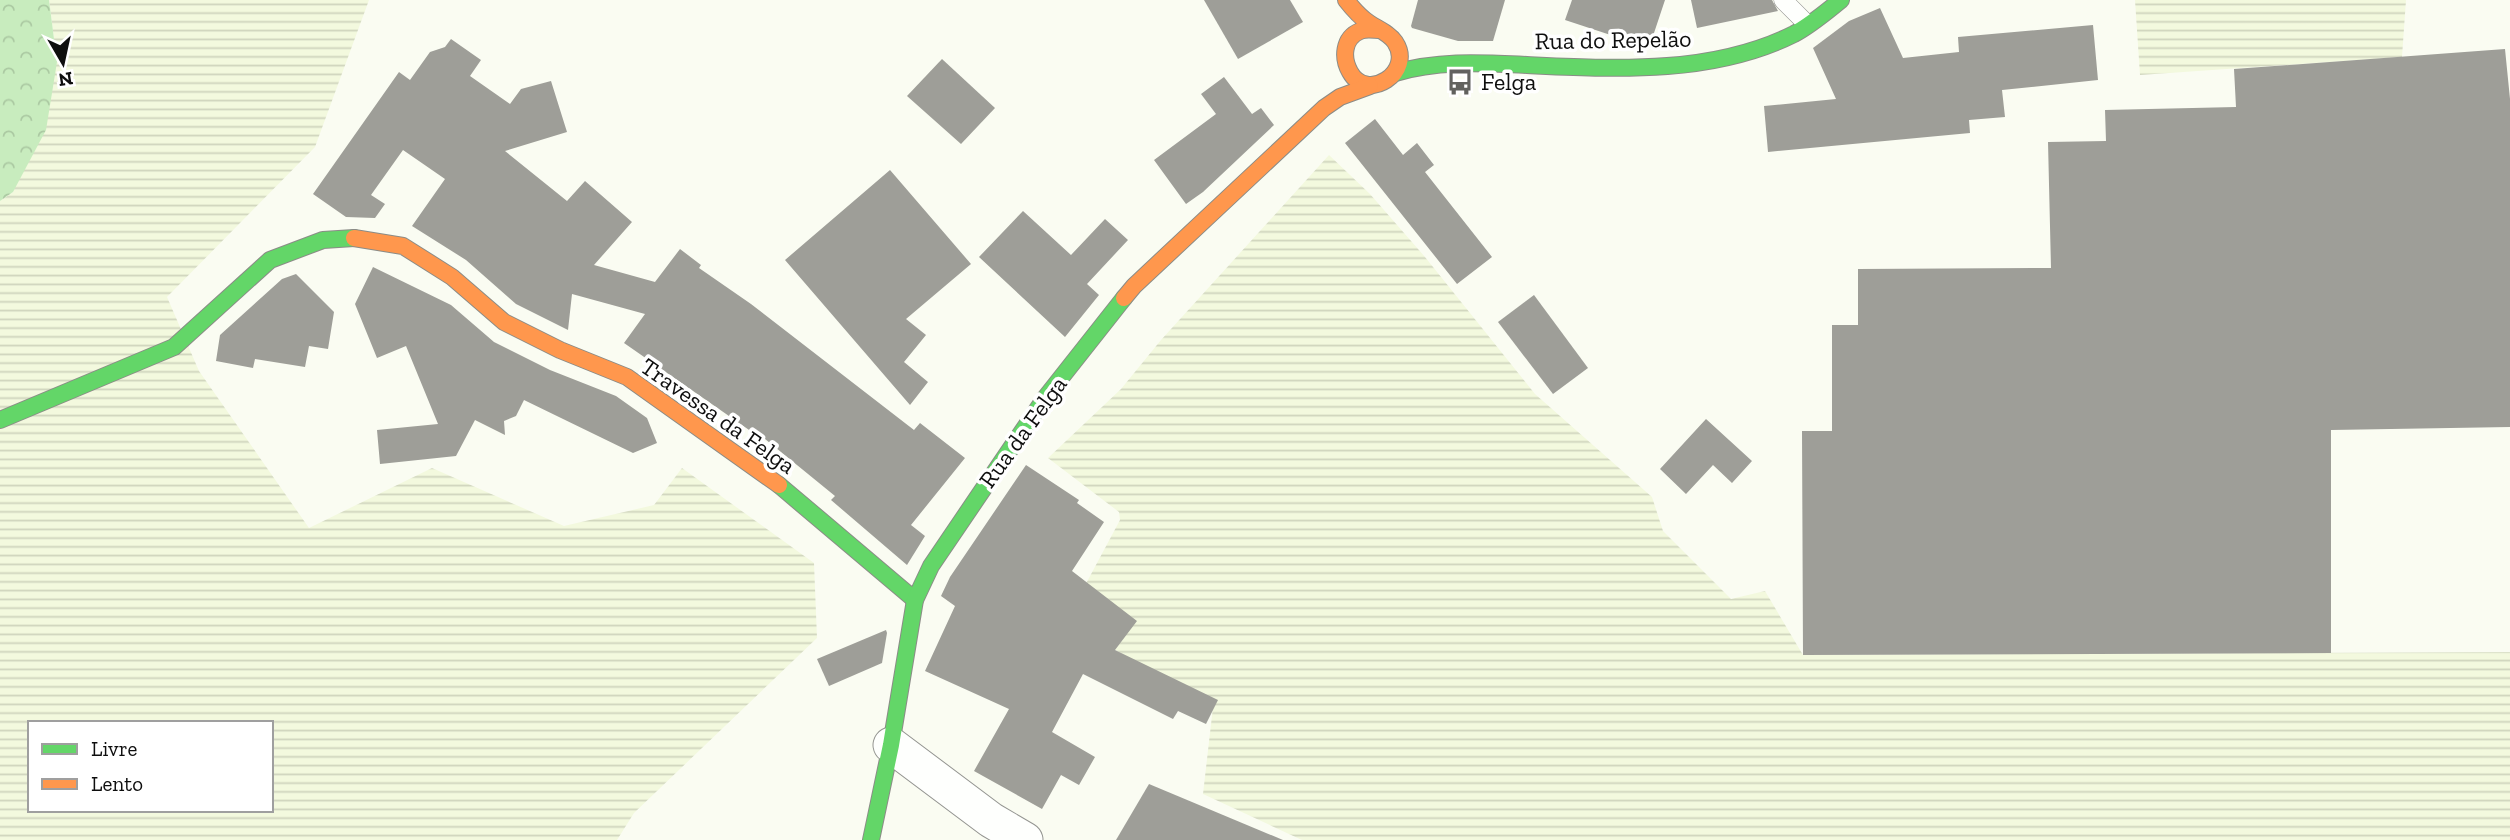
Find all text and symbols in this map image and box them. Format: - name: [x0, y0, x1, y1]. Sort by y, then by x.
- street label: Rua do Repelão: [1534, 24, 1692, 55]
- north arrow: [28, 28, 98, 98]
- text: N: [57, 67, 75, 92]
- bus stop icon: Felga: [1445, 67, 1475, 97]
- place label: Felga: [1481, 67, 1537, 96]
- street label: Travessa da Felga: [635, 351, 802, 480]
- street label: Rua da Felga: [972, 370, 1073, 493]
- legend: [28, 721, 273, 812]
- text: Livre: [91, 736, 138, 761]
- text: Lento: [91, 771, 143, 796]

